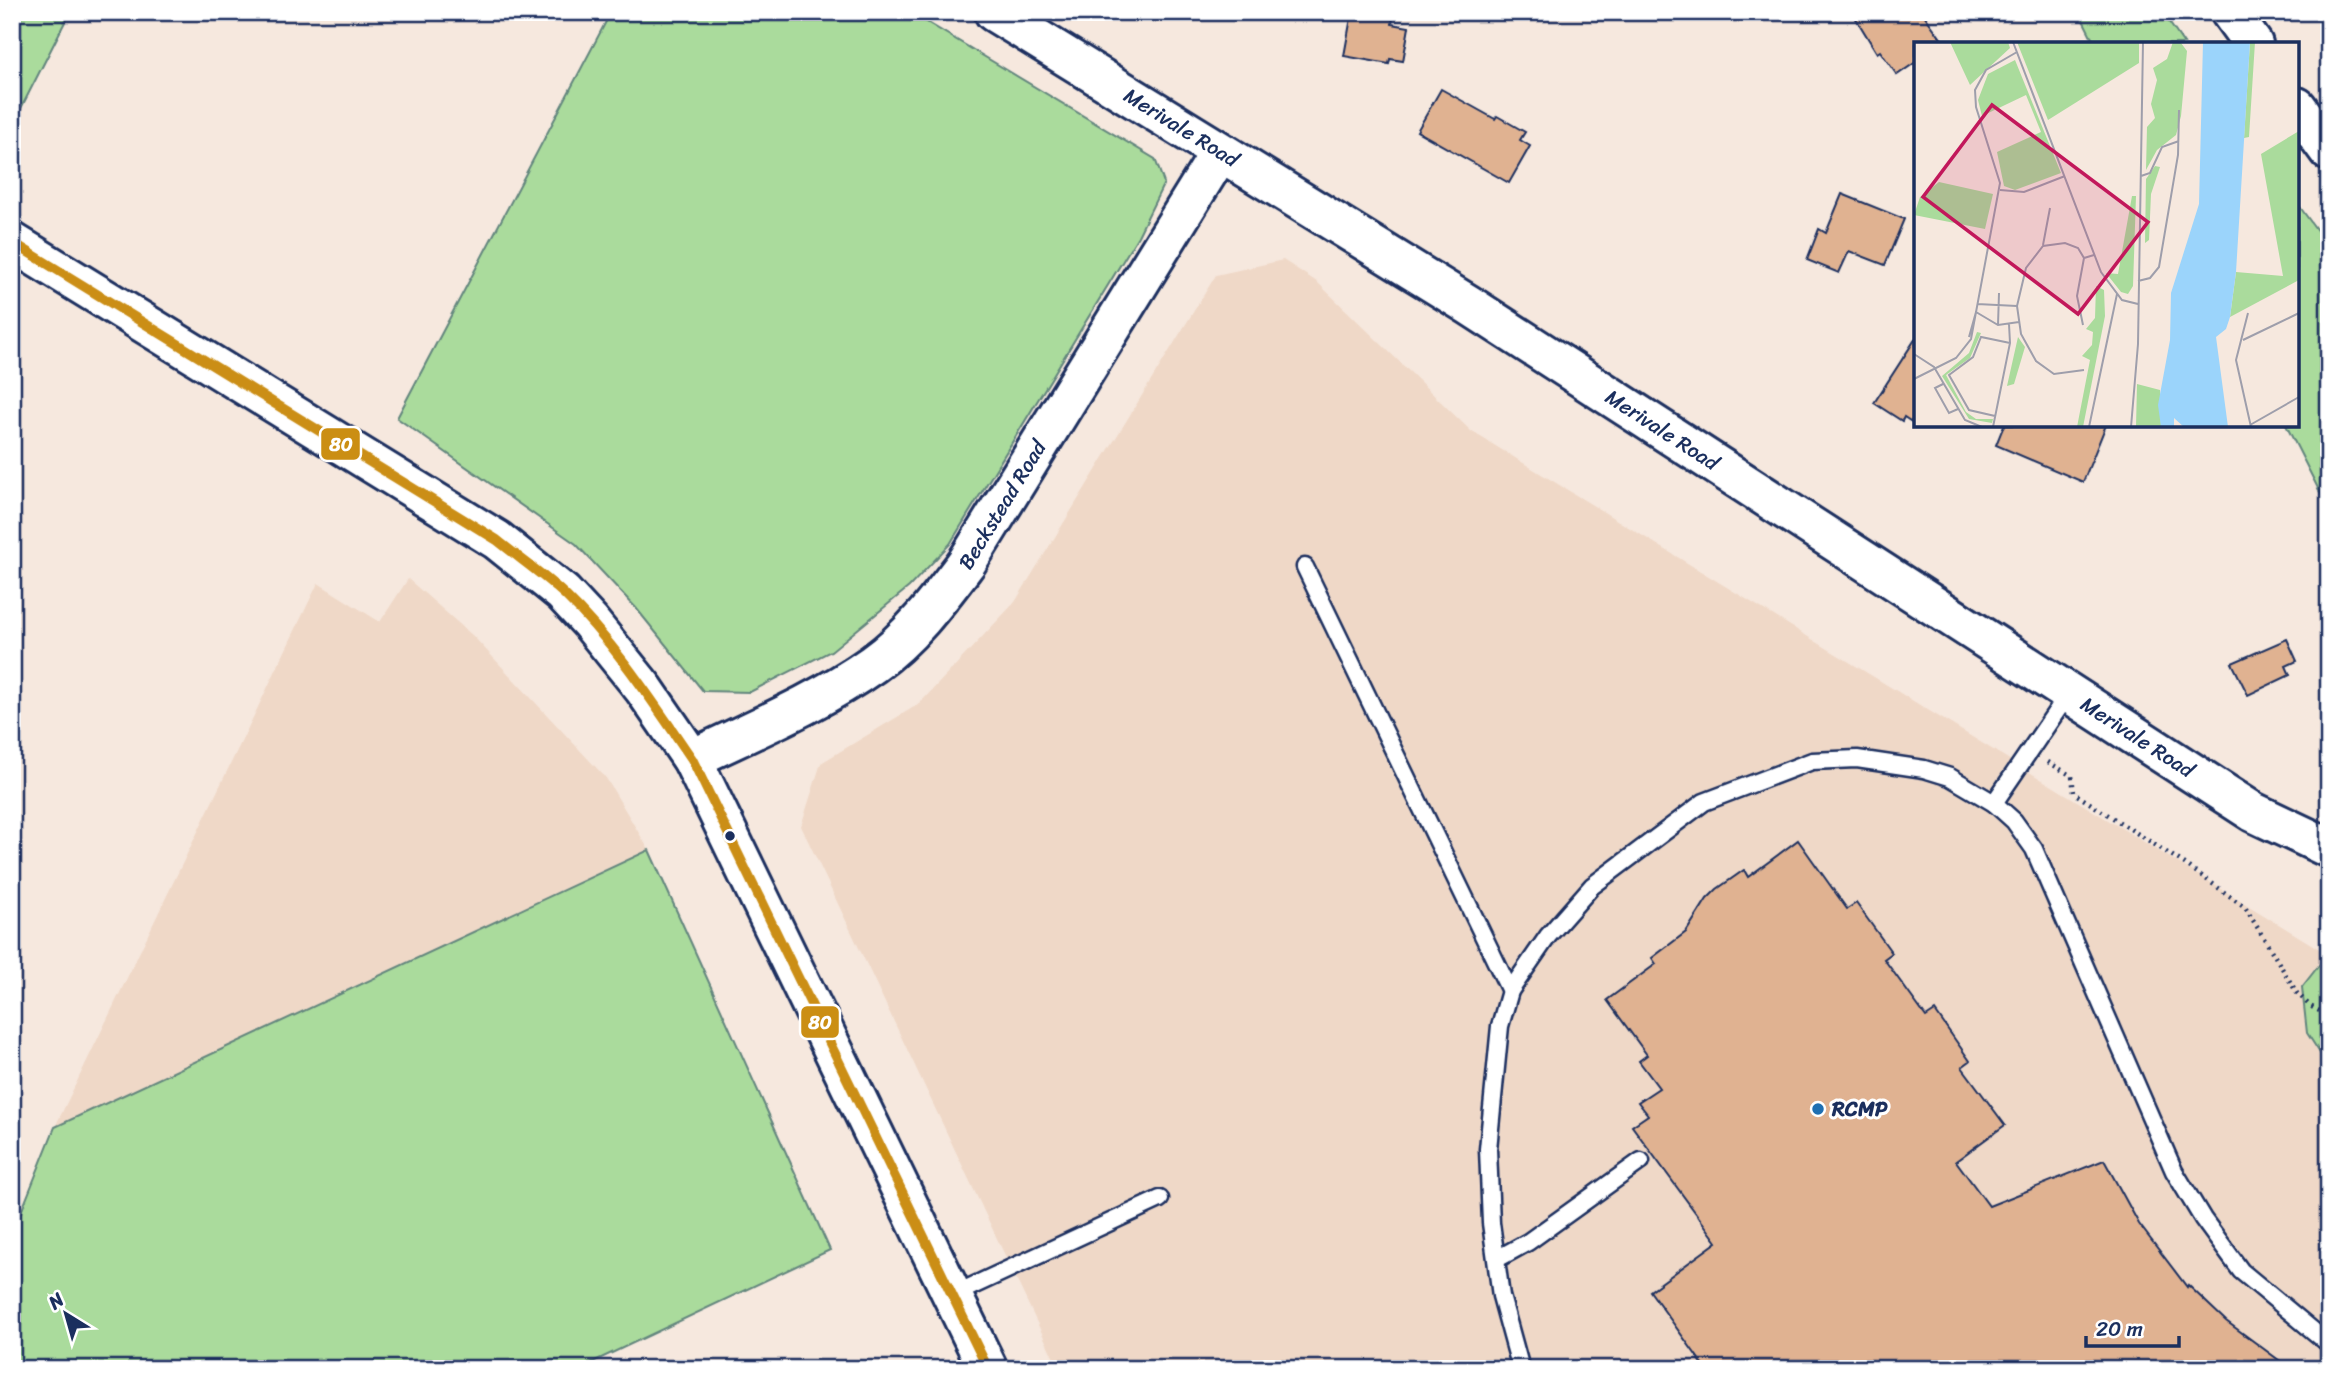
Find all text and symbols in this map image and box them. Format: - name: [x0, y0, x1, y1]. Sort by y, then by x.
- inset map: [1914, 42, 2299, 427]
- street label: Merivale Road: [1116, 77, 1248, 179]
- street label: Merivale Road: [1597, 379, 1729, 482]
- line badge: 80: [320, 427, 361, 461]
- text: 80: [328, 428, 353, 461]
- street label: Beckstead Road: [948, 431, 1058, 577]
- street label: Merivale Road: [2072, 686, 2204, 789]
- unlabelled marker: [723, 829, 737, 843]
- line badge: 80: [800, 1005, 840, 1039]
- text: 80: [807, 1006, 832, 1039]
- place label: RCMP: [1831, 1090, 1888, 1128]
- marker: RCMP: [1810, 1101, 1826, 1117]
- north arrow: [32, 1280, 102, 1350]
- text: N: [40, 1283, 72, 1319]
- scale bar: [2086, 1304, 2178, 1348]
- text: 20 m: [2096, 1310, 2143, 1348]

